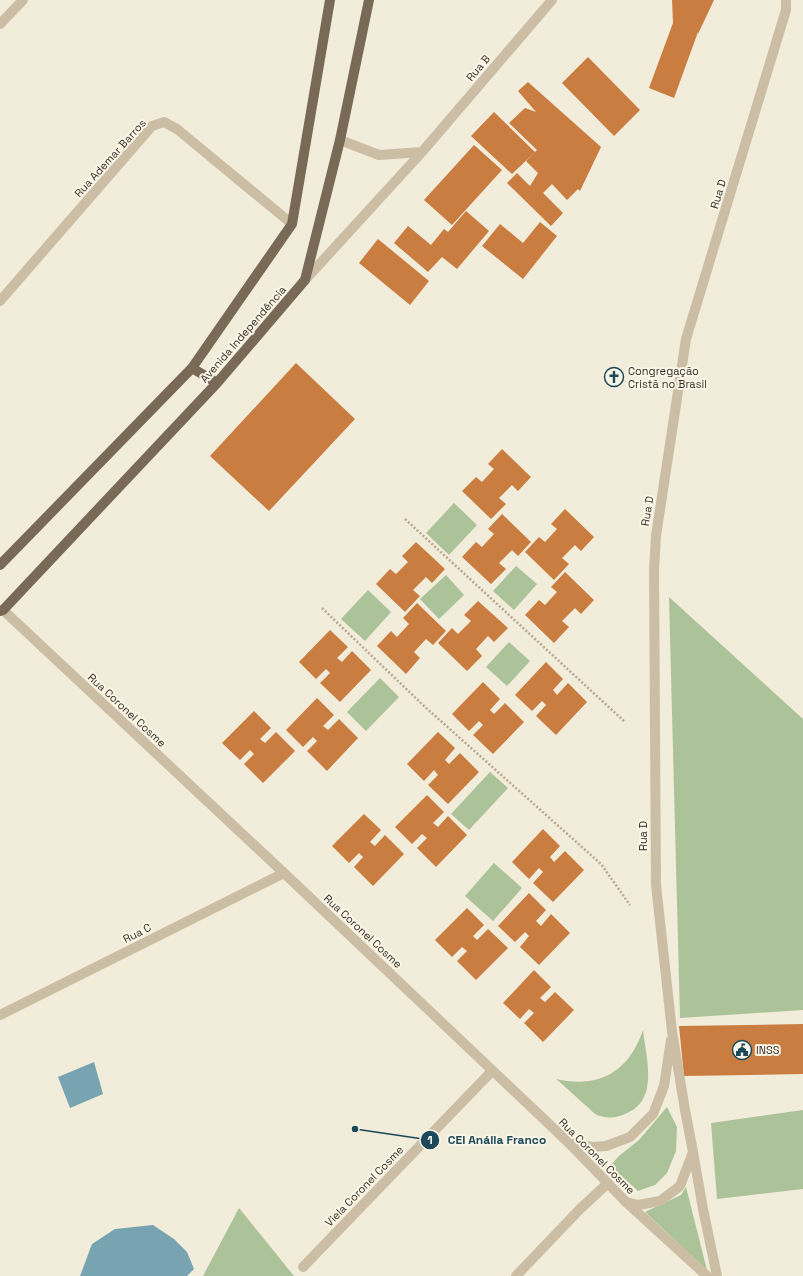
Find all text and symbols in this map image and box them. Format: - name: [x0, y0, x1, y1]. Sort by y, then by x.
- street label: Rua B: [463, 52, 493, 84]
- street label: Rua Ademar Barros: [71, 116, 149, 200]
- street label: Rua D: [707, 178, 729, 210]
- street label: Avenida Independência: [197, 282, 289, 385]
- place label: Congregação Cristã no Brasil: [628, 364, 707, 391]
- church icon: Congregação Cristã no Brasil: [603, 366, 625, 388]
- street label: Rua D: [638, 495, 656, 527]
- street label: Rua Coronel Cosme: [85, 670, 169, 750]
- street label: Rua D: [636, 821, 650, 851]
- street label: Rua Coronel Cosme: [321, 891, 405, 971]
- street label: Rua C: [121, 920, 153, 946]
- public building icon: INSS: [731, 1039, 753, 1061]
- place label: INSS: [756, 1043, 780, 1057]
- street label: Rua Coronel Cosme: [556, 1115, 638, 1197]
- callout: CEI Anália Franco: [420, 1128, 554, 1152]
- text: 1: [427, 1132, 433, 1148]
- text: CEI Anália Franco: [448, 1132, 546, 1148]
- street label: Viela Coronel Cosme: [322, 1143, 406, 1229]

